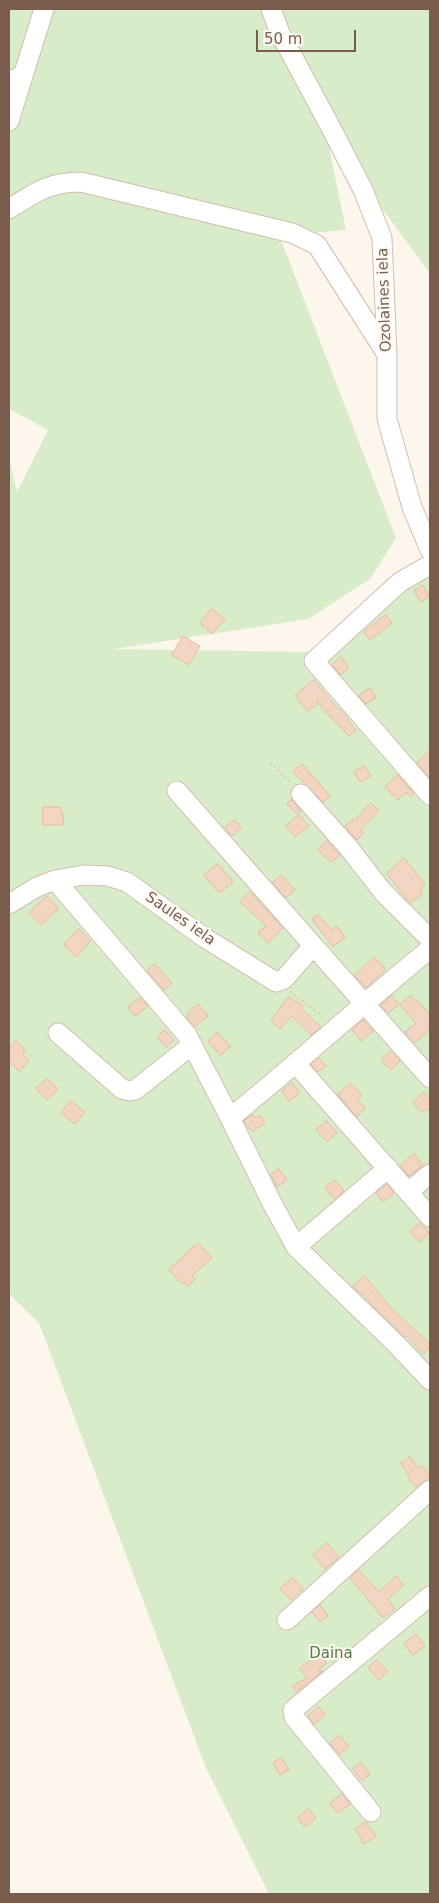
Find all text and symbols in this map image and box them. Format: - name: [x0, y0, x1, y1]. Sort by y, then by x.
- scale bar: [259, 20, 359, 52]
- text: 50 m: [264, 30, 302, 48]
- street label: Ozolaines iela: [374, 247, 396, 353]
- street label: Saules iela: [142, 888, 218, 950]
- park label: Daina: [309, 1645, 353, 1663]

